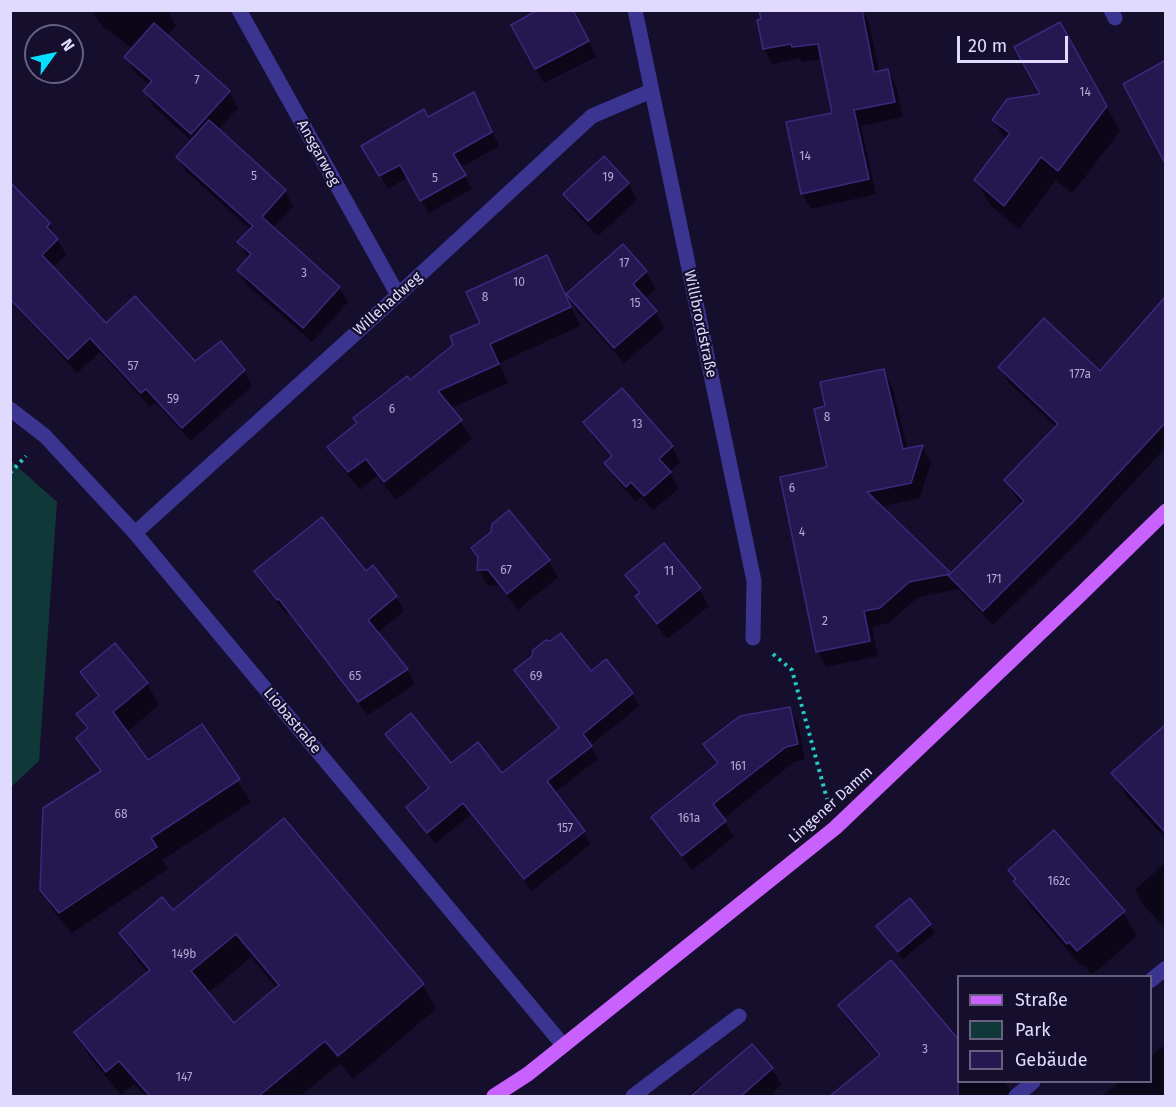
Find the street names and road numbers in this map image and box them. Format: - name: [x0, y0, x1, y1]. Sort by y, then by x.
- street label: Ansgarweg: [293, 117, 343, 189]
- street label: Willehadweg: [350, 268, 426, 340]
- street label: Willibrordstraße: [680, 268, 720, 380]
- street label: Liobastraße: [259, 685, 325, 757]
- street label: Lingener Damm: [785, 763, 877, 847]

